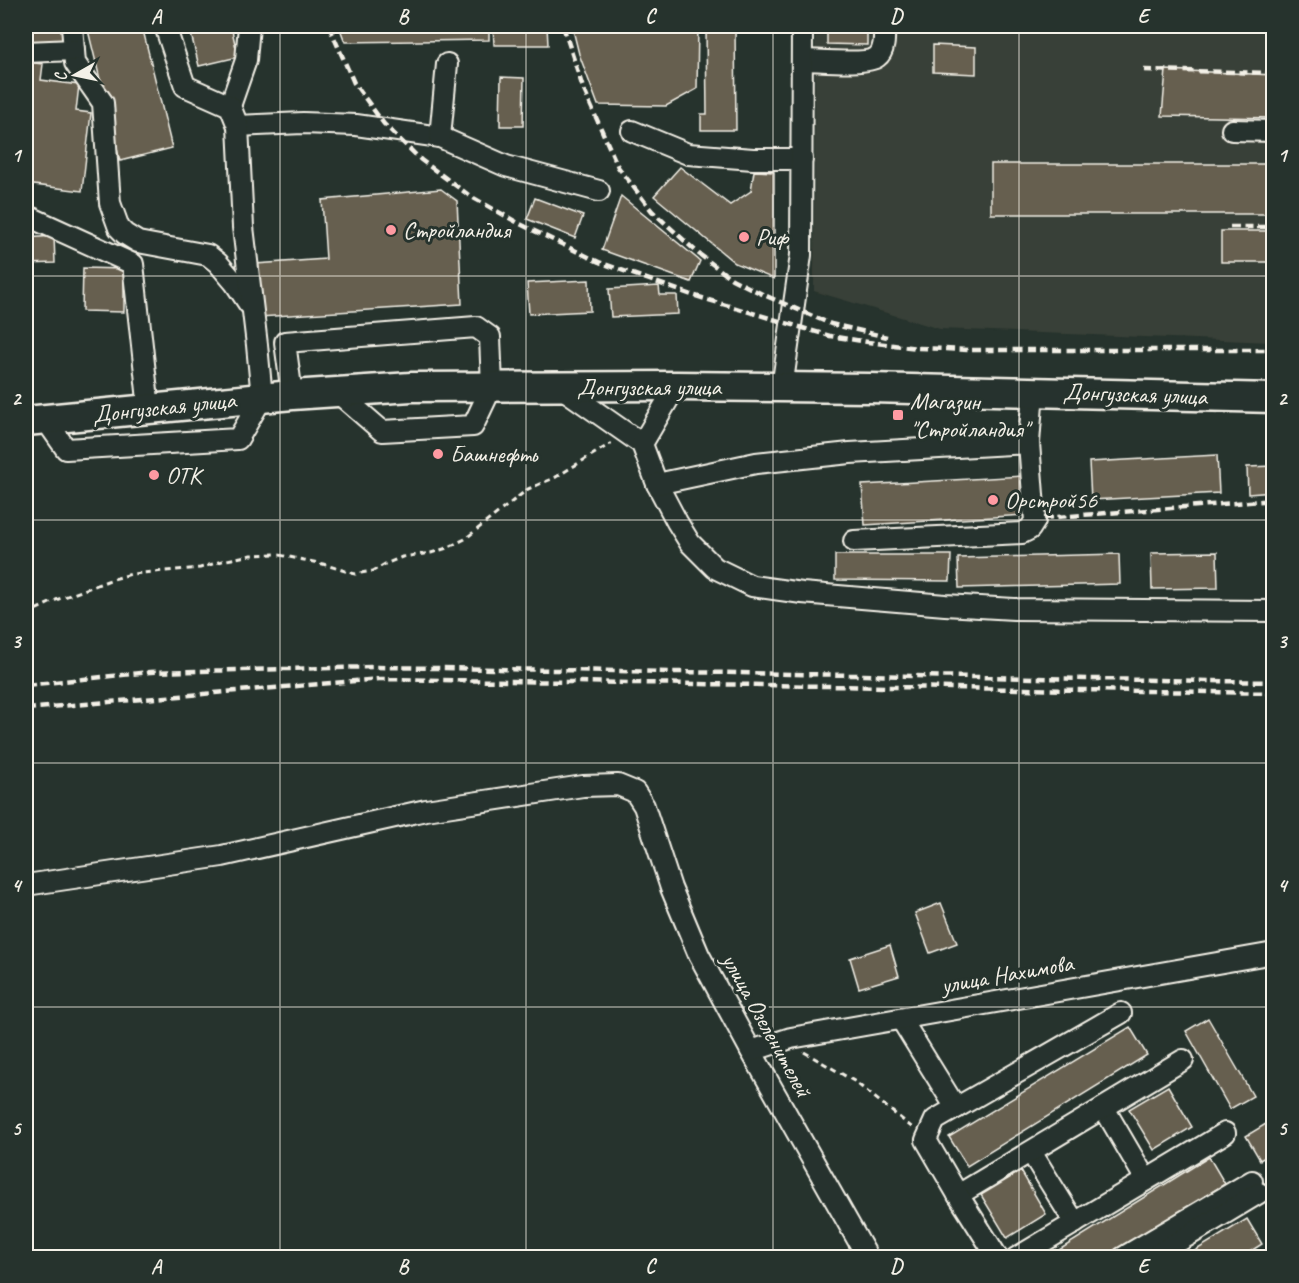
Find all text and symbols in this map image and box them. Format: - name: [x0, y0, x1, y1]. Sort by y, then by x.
- text: A: [151, 4, 163, 29]
- text: B: [398, 4, 410, 29]
- text: C: [645, 4, 657, 29]
- text: D: [890, 4, 904, 29]
- text: E: [1138, 4, 1152, 29]
- north arrow: [45, 45, 105, 105]
- text: С: [50, 70, 72, 83]
- text: 1: [12, 143, 23, 168]
- text: 1: [1278, 143, 1289, 168]
- place label: Стройландия: [403, 215, 512, 245]
- place label: Риф: [756, 222, 790, 252]
- marker: Стройландия: [384, 223, 398, 237]
- marker: Риф: [737, 230, 751, 244]
- street label: Донгузская улица: [577, 372, 722, 402]
- street label: Донгузская улица: [1063, 376, 1209, 412]
- street label: Донгузская улица: [91, 384, 239, 429]
- text: 2: [12, 386, 23, 411]
- place label: Магазин "Стройландия": [910, 386, 1034, 444]
- text: 2: [1278, 386, 1289, 411]
- marker: Магазин "Стройландия": [891, 408, 905, 422]
- place label: Башнефть: [450, 439, 538, 469]
- marker: Башнефть: [431, 447, 445, 461]
- place label: ОТК: [166, 460, 205, 490]
- marker: ОТК: [147, 468, 161, 482]
- place label: Орстрой56: [1005, 485, 1098, 515]
- marker: Орстрой56: [986, 493, 1000, 507]
- text: 3: [12, 629, 23, 654]
- text: 3: [1278, 629, 1289, 654]
- text: 4: [12, 873, 24, 898]
- text: 4: [1278, 873, 1290, 898]
- street label: улица Озеленителей: [714, 946, 820, 1104]
- street label: улица Нахимова: [937, 947, 1077, 1001]
- text: 5: [12, 1116, 23, 1141]
- text: 5: [1278, 1116, 1289, 1141]
- text: A: [151, 1254, 163, 1279]
- text: B: [398, 1254, 410, 1279]
- text: C: [645, 1254, 657, 1279]
- text: D: [890, 1254, 904, 1279]
- text: E: [1138, 1254, 1152, 1279]

